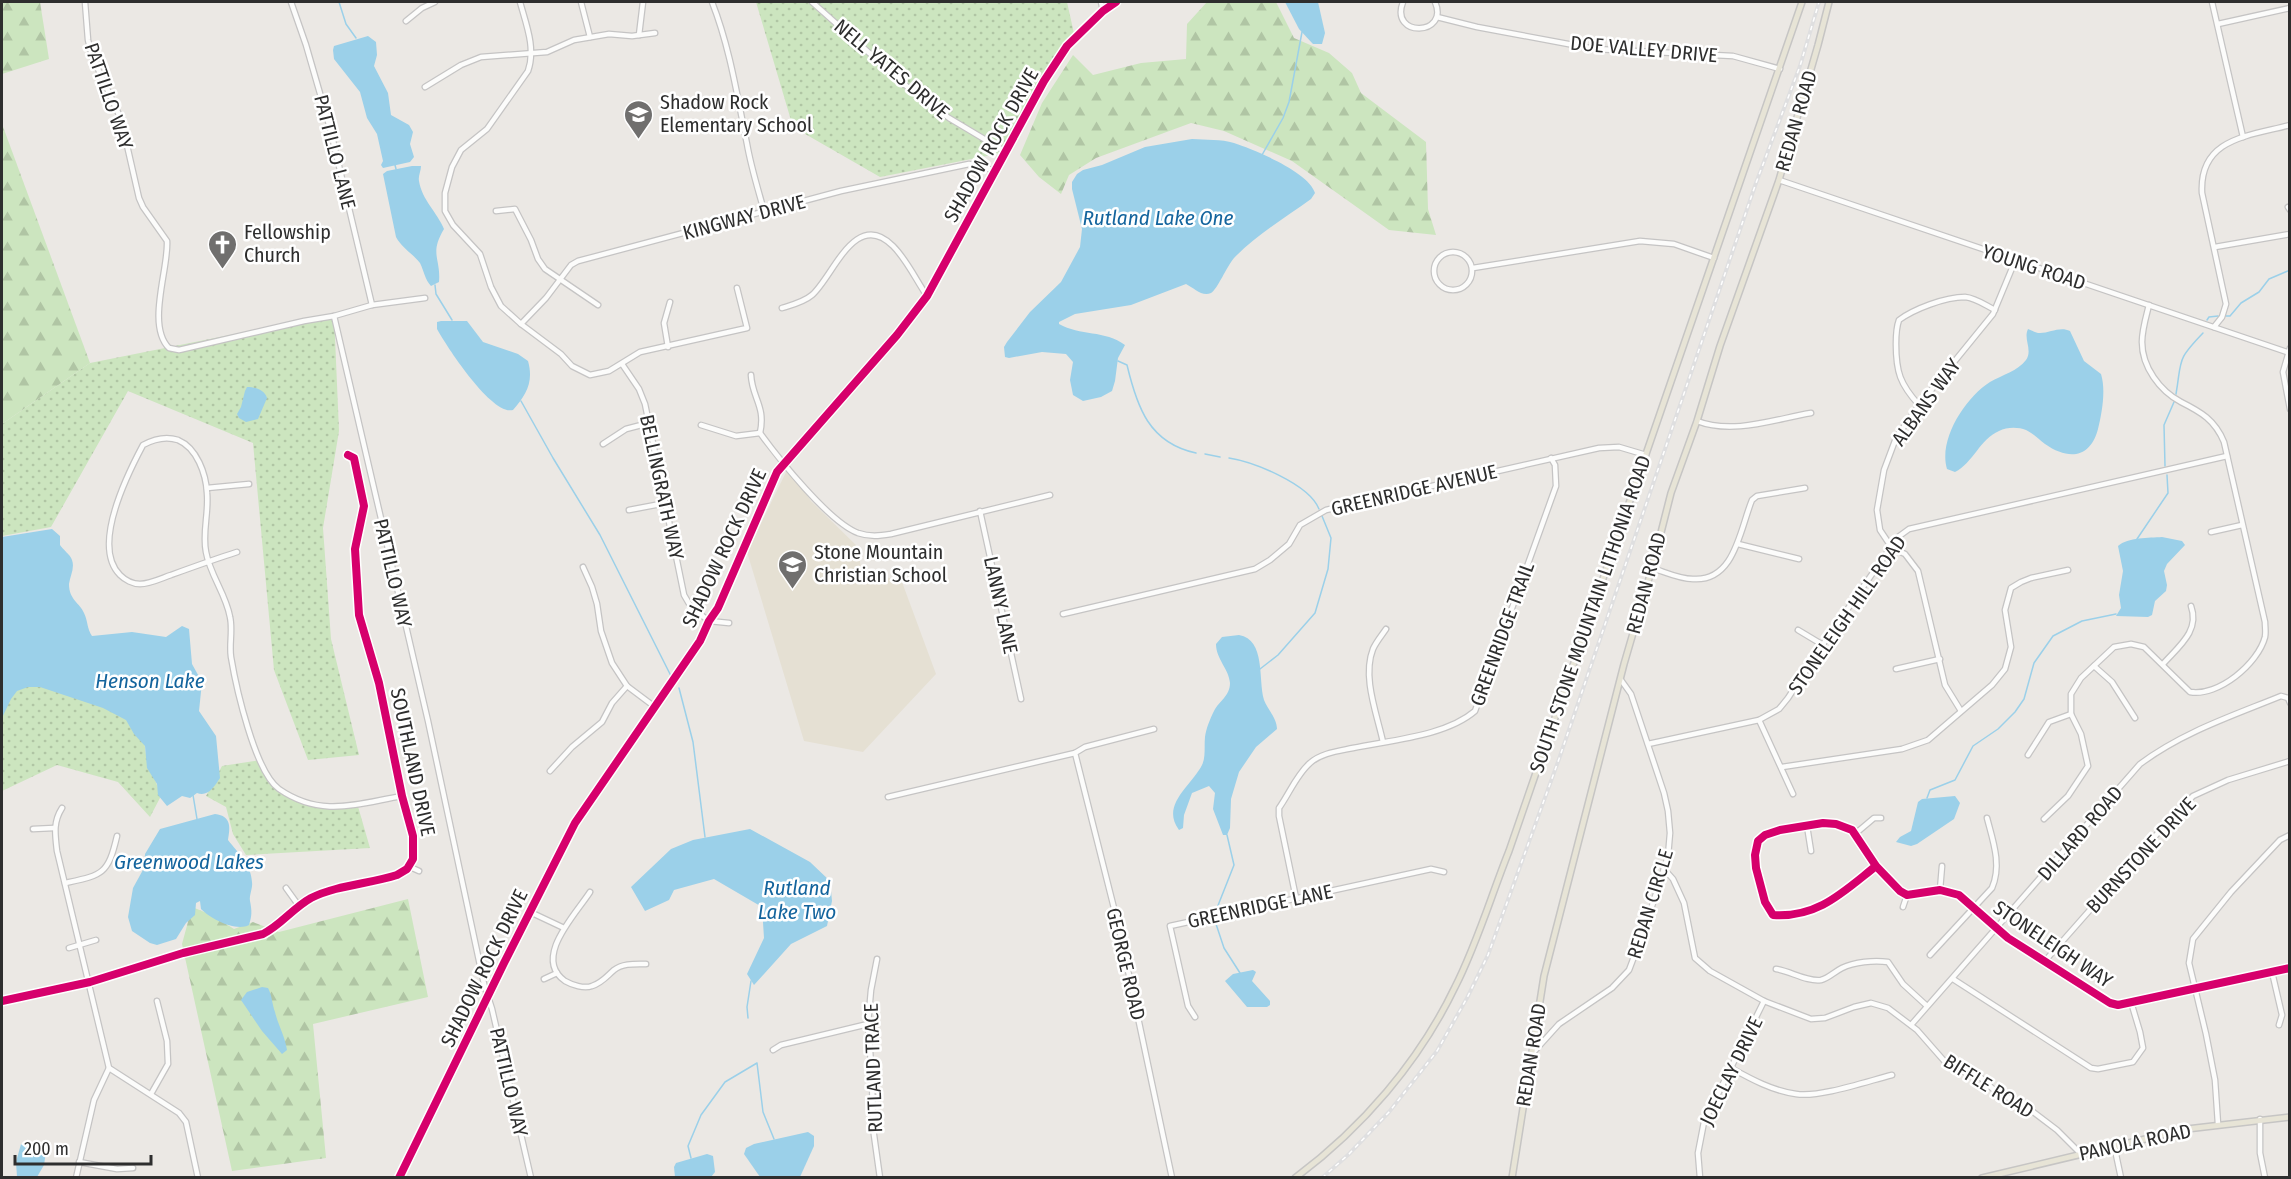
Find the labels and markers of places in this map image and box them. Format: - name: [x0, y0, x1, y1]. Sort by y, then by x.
- place label: Shadow Rock Elementary School: [660, 90, 812, 137]
- school or university icon: Shadow Rock Elementary School: [623, 98, 655, 140]
- place label: Fellowship Church: [244, 220, 331, 267]
- church icon: Fellowship Church: [207, 228, 239, 270]
- place label: Stone Mountain Christian School: [814, 540, 947, 587]
- school or university icon: Stone Mountain Christian School: [777, 548, 809, 590]

